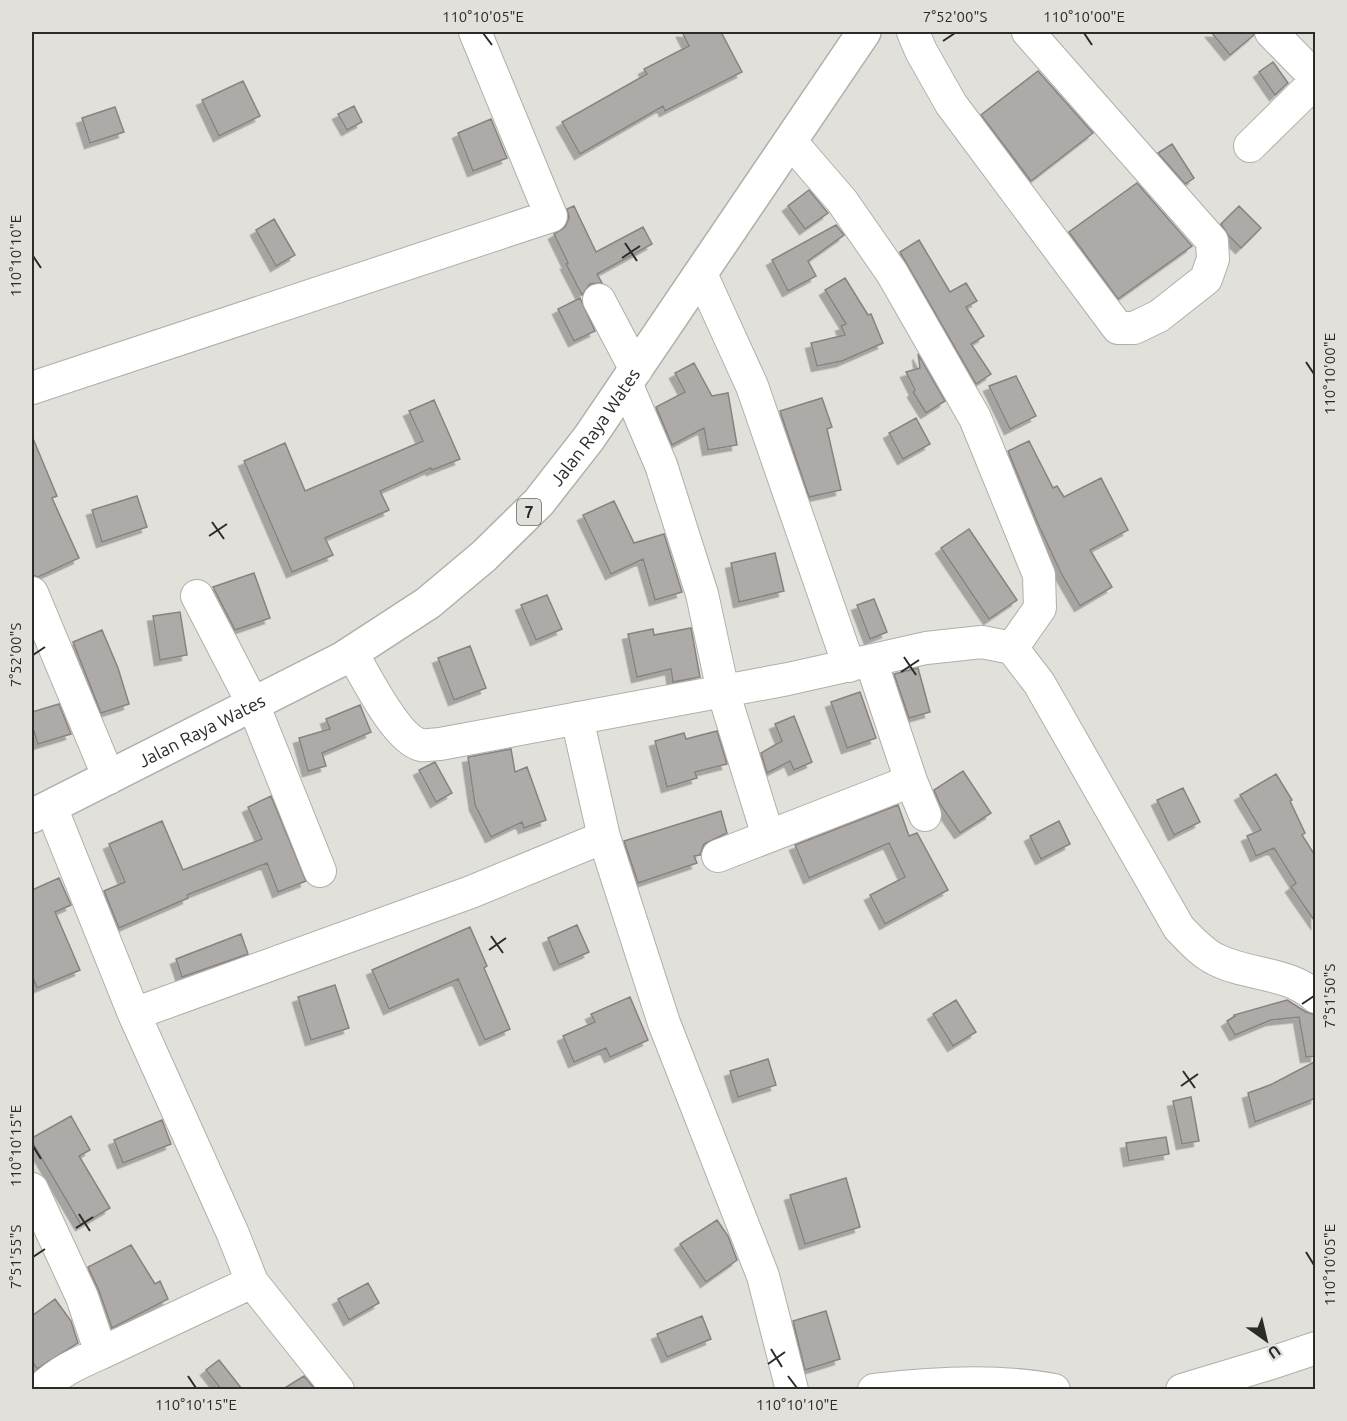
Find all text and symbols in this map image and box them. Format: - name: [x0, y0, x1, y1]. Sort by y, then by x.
- text: 110°10'05"E: [442, 8, 524, 25]
- text: 7°52'00"S: [923, 8, 987, 25]
- text: 110°10'00"E: [1043, 8, 1125, 25]
- text: 110°10'10"E: [7, 215, 24, 297]
- text: 110°10'00"E: [1321, 333, 1338, 415]
- street label: Jalan Raya Wates: [546, 364, 643, 489]
- road number: 7: [517, 499, 541, 525]
- text: 7°52'00"S: [7, 623, 24, 687]
- street label: Jalan Raya Wates: [135, 690, 268, 771]
- text: 7°51'50"S: [1321, 964, 1338, 1028]
- text: 110°10'15"E: [7, 1105, 24, 1187]
- text: 110°10'05"E: [1321, 1224, 1338, 1306]
- text: 7°51'55"S: [7, 1225, 24, 1289]
- north arrow: [1236, 1310, 1296, 1370]
- text: U: [1265, 1342, 1284, 1363]
- text: 110°10'15"E: [155, 1396, 237, 1413]
- text: 110°10'10"E: [756, 1396, 838, 1413]

